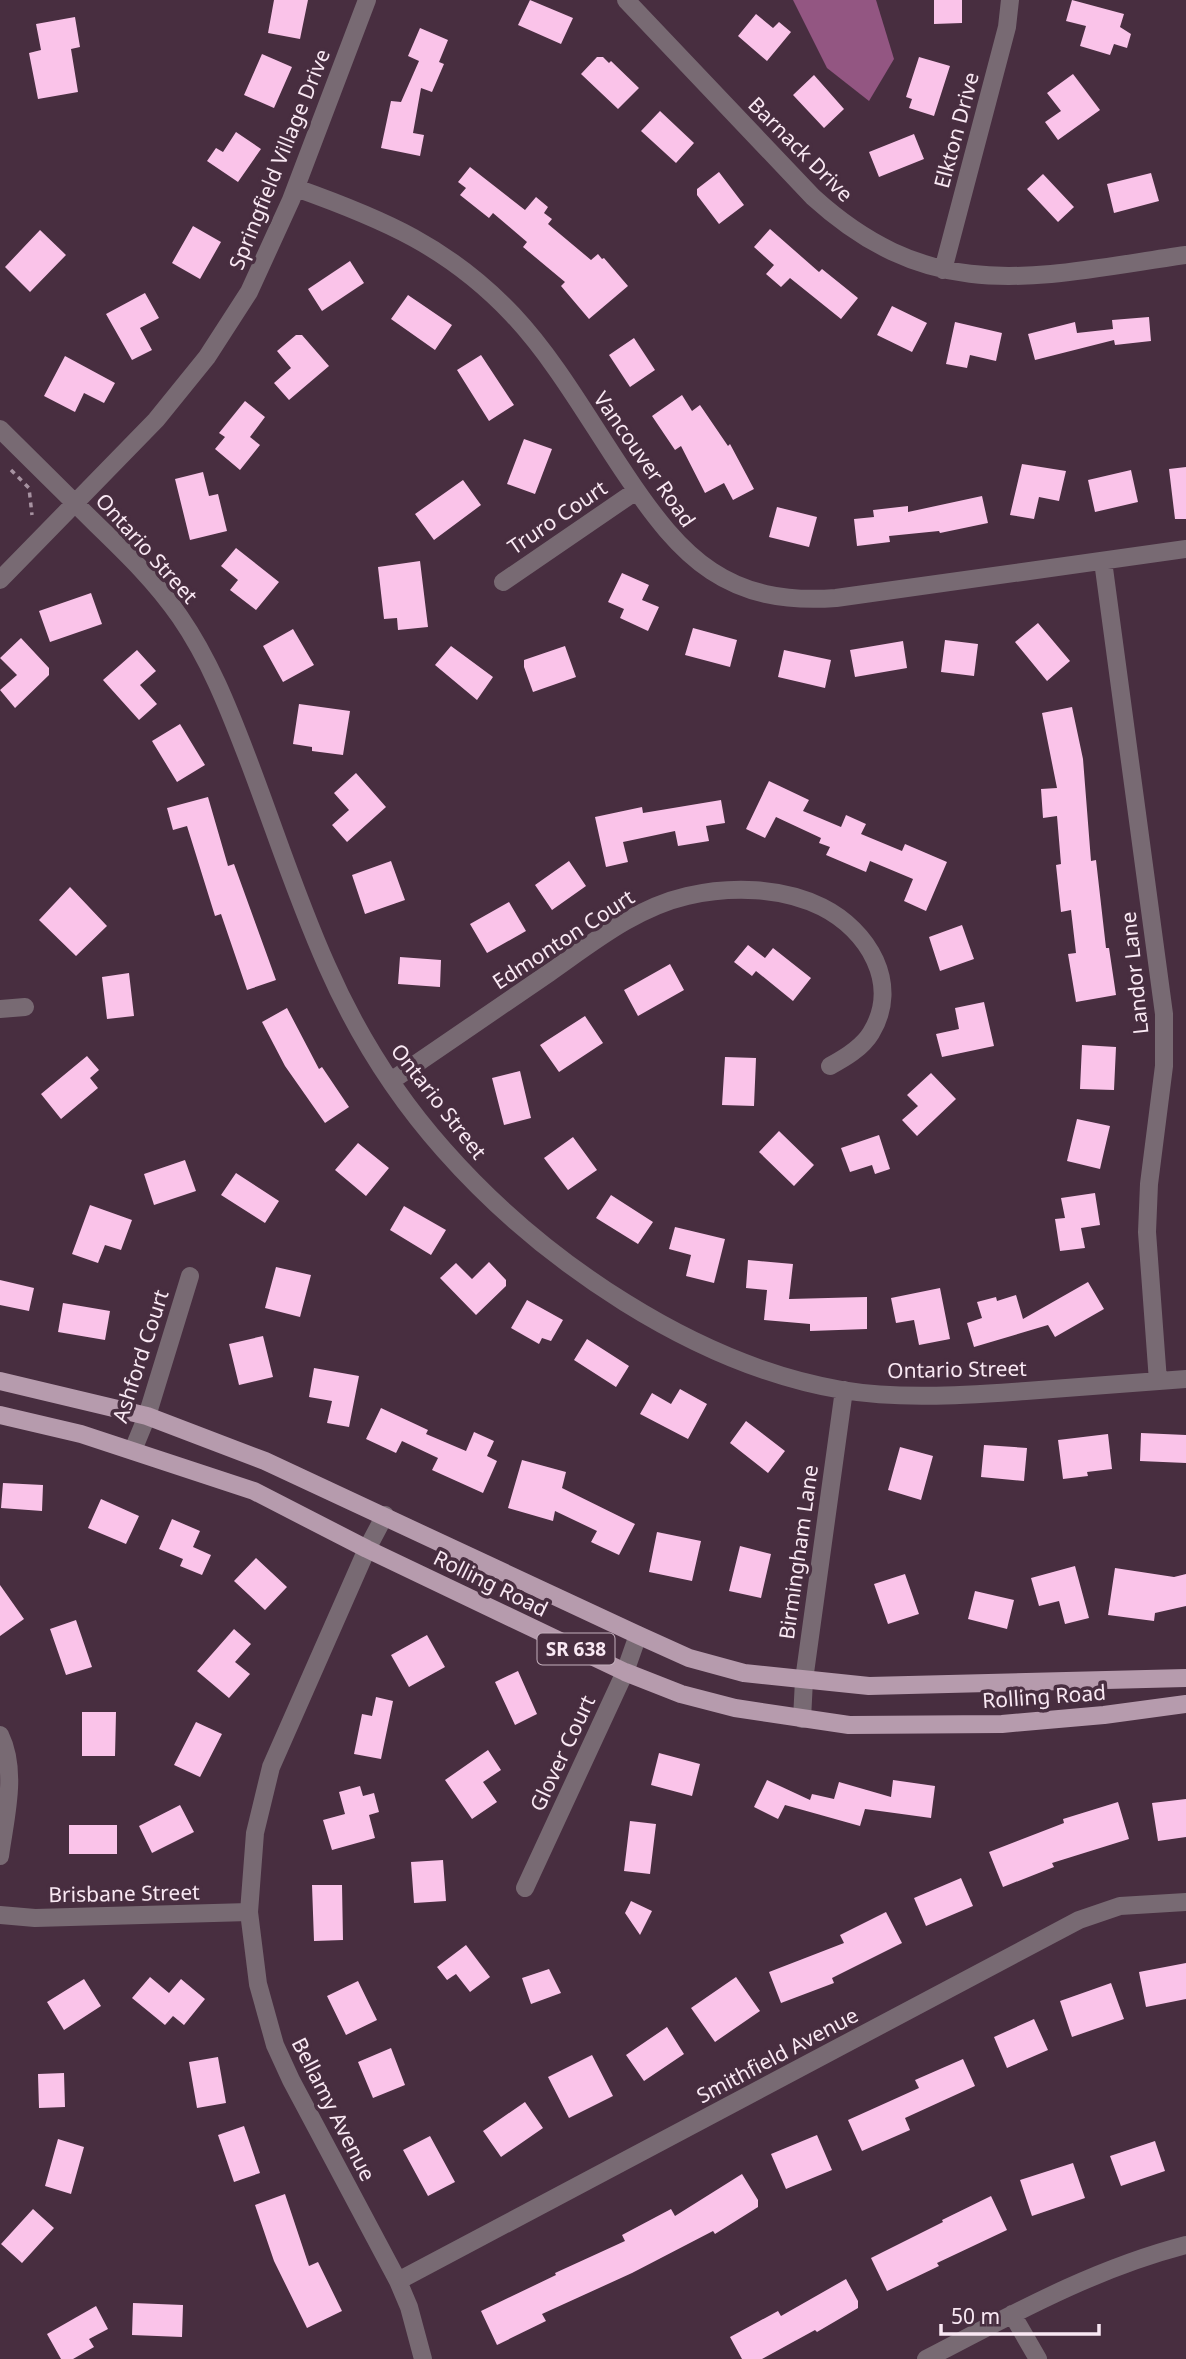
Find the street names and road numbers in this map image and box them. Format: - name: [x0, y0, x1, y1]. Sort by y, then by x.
- street label: Springfield Village Drive: [222, 45, 336, 273]
- street label: Elkton Drive: [927, 69, 985, 191]
- street label: Barnack Drive: [742, 90, 860, 208]
- street label: Vancouver Road: [588, 386, 702, 532]
- street label: Truro Court: [502, 473, 612, 560]
- street label: Ontario Street: [90, 487, 204, 610]
- street label: Edmonton Court: [487, 882, 640, 995]
- street label: Landor Lane: [1114, 910, 1154, 1036]
- street label: Ontario Street: [385, 1037, 493, 1165]
- street label: Ashford Court: [105, 1286, 175, 1426]
- street label: Ontario Street: [887, 1354, 1027, 1384]
- street label: Birmingham Lane: [772, 1463, 824, 1641]
- street label: Rolling Road: [429, 1543, 553, 1623]
- road number: SR 638: [538, 1634, 614, 1665]
- street label: Rolling Road: [981, 1678, 1107, 1714]
- street label: Glover Court: [523, 1690, 601, 1815]
- street label: Brisbane Street: [48, 1878, 200, 1908]
- street label: Smithfield Avenue: [691, 2001, 863, 2109]
- street label: Bellamy Avenue: [286, 2032, 382, 2186]

